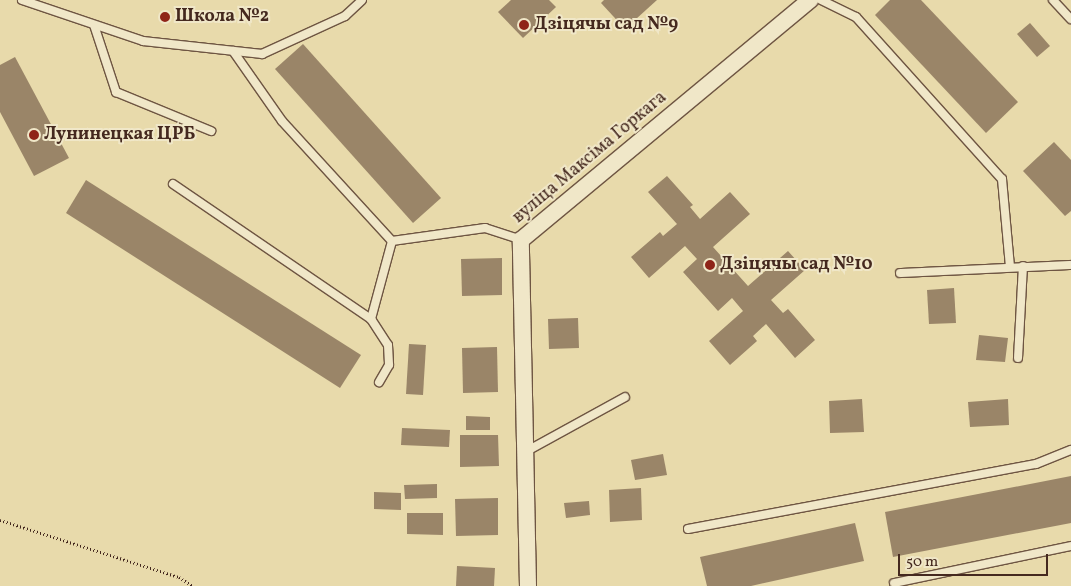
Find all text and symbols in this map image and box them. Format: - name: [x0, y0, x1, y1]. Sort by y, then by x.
- place label: Школа №2: [175, 6, 269, 28]
- marker: Школа №2: [159, 11, 171, 23]
- place label: Дзіцячы сад №9: [534, 14, 678, 36]
- marker: Дзіцячы сад №9: [518, 19, 530, 31]
- street label: вуліца Максіма Горкага: [509, 87, 671, 229]
- place label: Лунинецкая ЦРБ: [44, 124, 195, 146]
- marker: Лунинецкая ЦРБ: [28, 129, 40, 141]
- place label: Дзіцячы сад №10: [720, 254, 873, 276]
- marker: Дзіцячы сад №10: [704, 259, 716, 271]
- scale bar: [901, 544, 1051, 576]
- text: 50 m: [906, 552, 938, 573]

